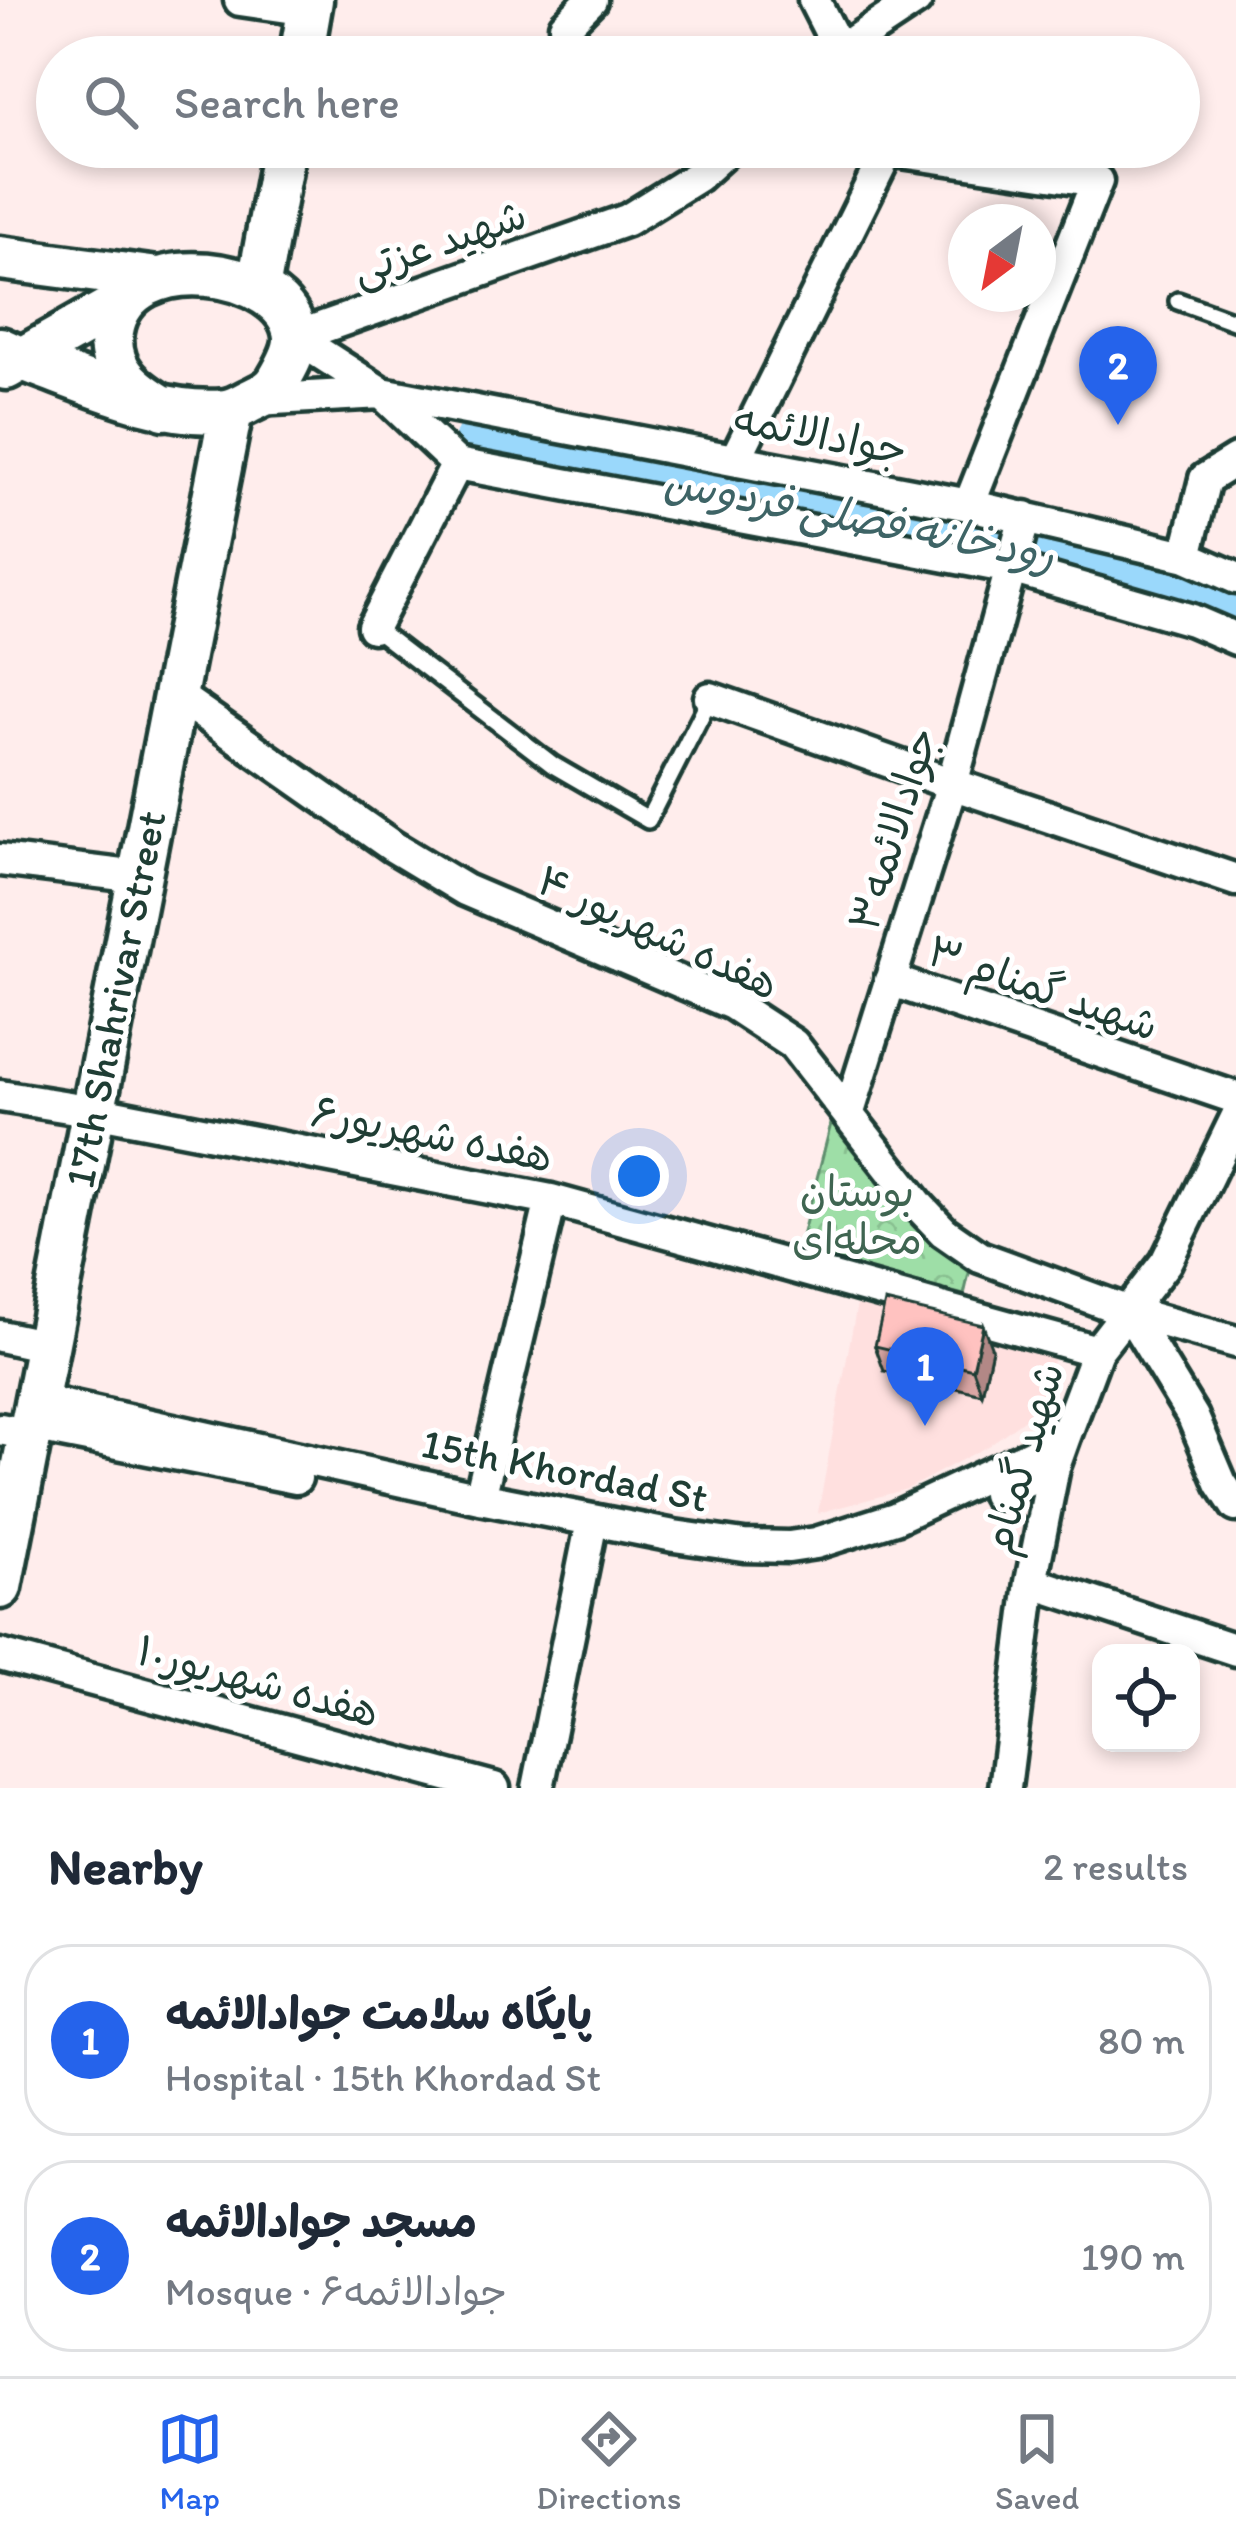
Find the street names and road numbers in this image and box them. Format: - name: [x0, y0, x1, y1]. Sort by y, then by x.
- street label: شهید عزتی: [345, 188, 533, 297]
- street label: جوادالائمه: [729, 392, 911, 476]
- street label: جوادالائمه۳: [838, 721, 948, 937]
- street label: 17th Shahrivar Street: [53, 806, 177, 1192]
- street label: هفده شهریور ۴: [529, 854, 787, 1010]
- street label: شهید گمنام ۳: [919, 925, 1165, 1057]
- street label: هفده شهریور۶: [307, 1086, 557, 1182]
- street label: شهید گمنام: [971, 1356, 1080, 1561]
- street label: 15th Khordad St: [418, 1417, 712, 1523]
- street label: هفده شهریور۱۰: [131, 1624, 385, 1738]

